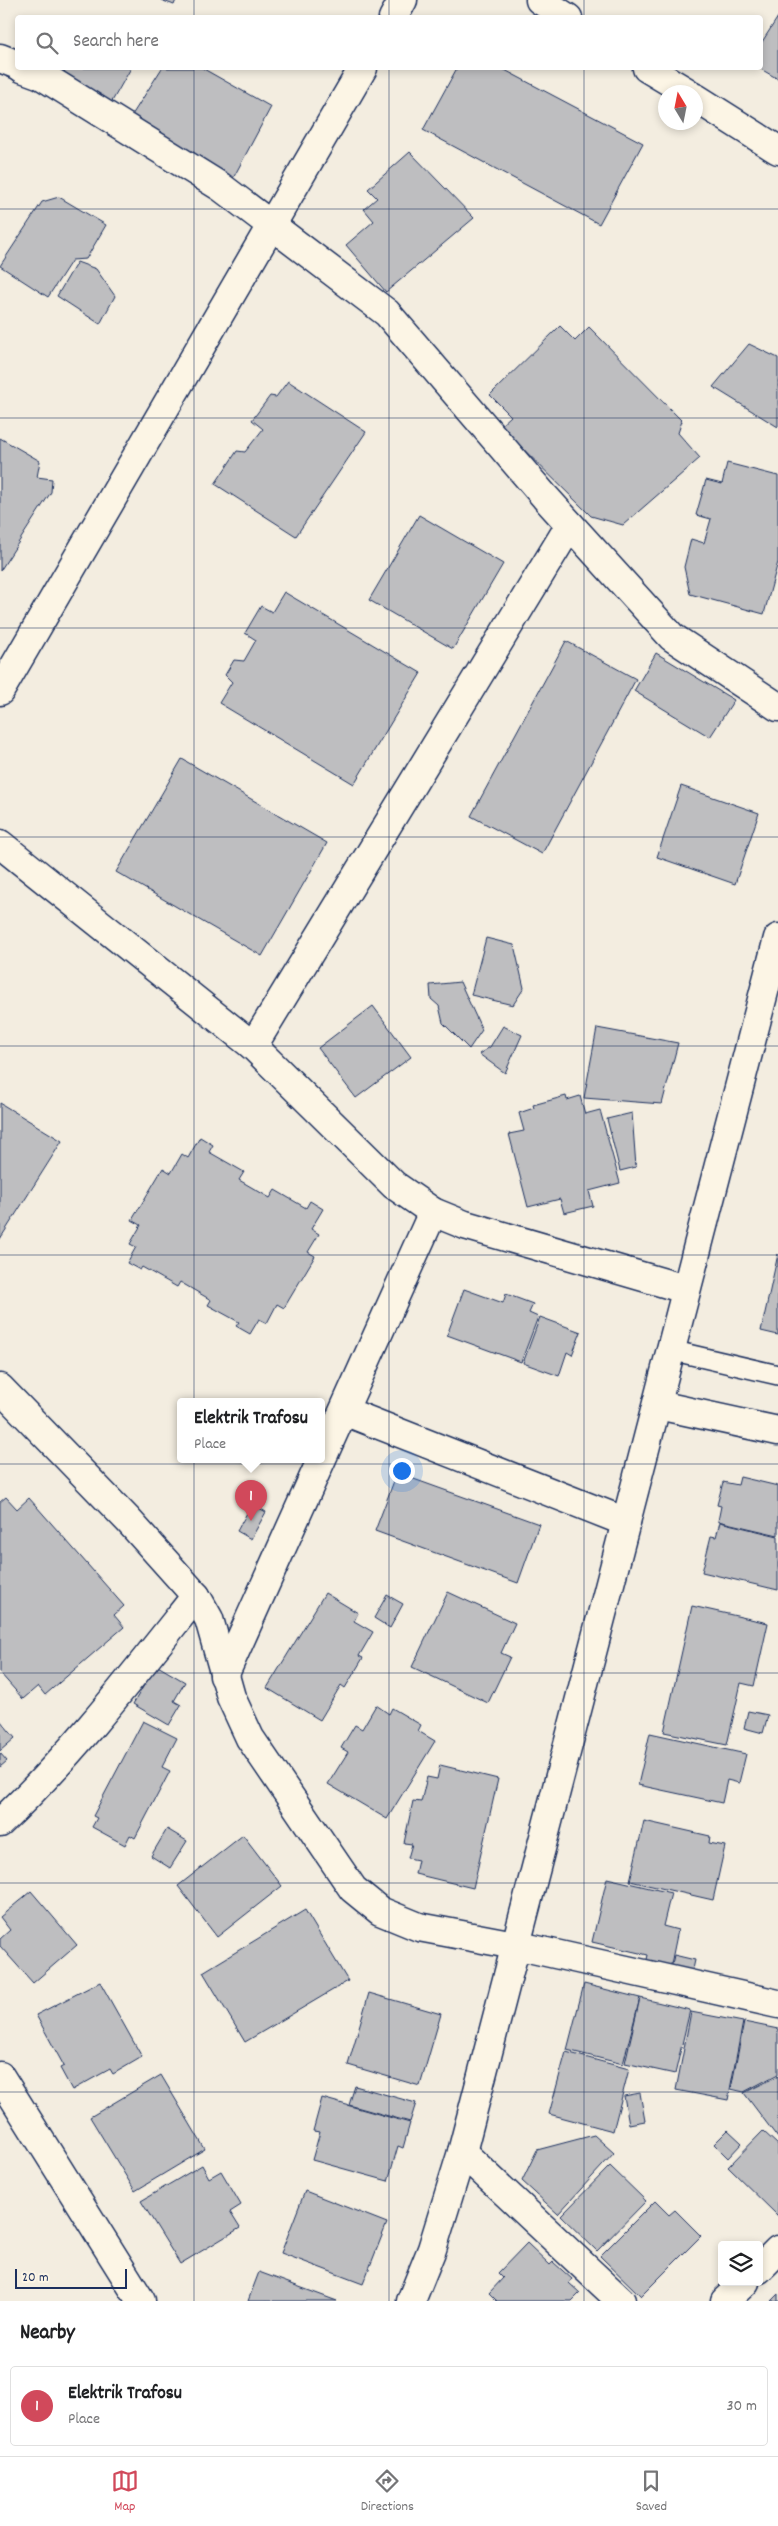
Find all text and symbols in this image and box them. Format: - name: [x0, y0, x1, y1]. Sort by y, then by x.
- search box: [15, 15, 763, 70]
- icon: search: [33, 29, 61, 57]
- text: Search here: [73, 29, 159, 56]
- north arrow: [658, 85, 703, 130]
- popup: [177, 1398, 325, 1463]
- text: Elektrik Trafosu: [194, 1406, 308, 1433]
- text: Place: [194, 1433, 226, 1456]
- your location: [389, 1458, 415, 1484]
- pin: 1: [235, 1480, 267, 1521]
- map controls: [718, 2241, 763, 2286]
- button: layers: [718, 2241, 763, 2286]
- scale bar: [15, 2266, 128, 2289]
- text: 20 m: [22, 2268, 49, 2288]
- text: Nearby: [20, 2319, 75, 2349]
- text: Elektrik Trafosu: [68, 2381, 182, 2408]
- text: 1: [35, 2395, 39, 2418]
- text: 30 m: [727, 2395, 757, 2418]
- text: Place: [68, 2408, 100, 2431]
- tab: Map: [111, 2467, 139, 2517]
- tab: Directions: [361, 2467, 414, 2517]
- tab: Saved: [636, 2467, 667, 2517]

